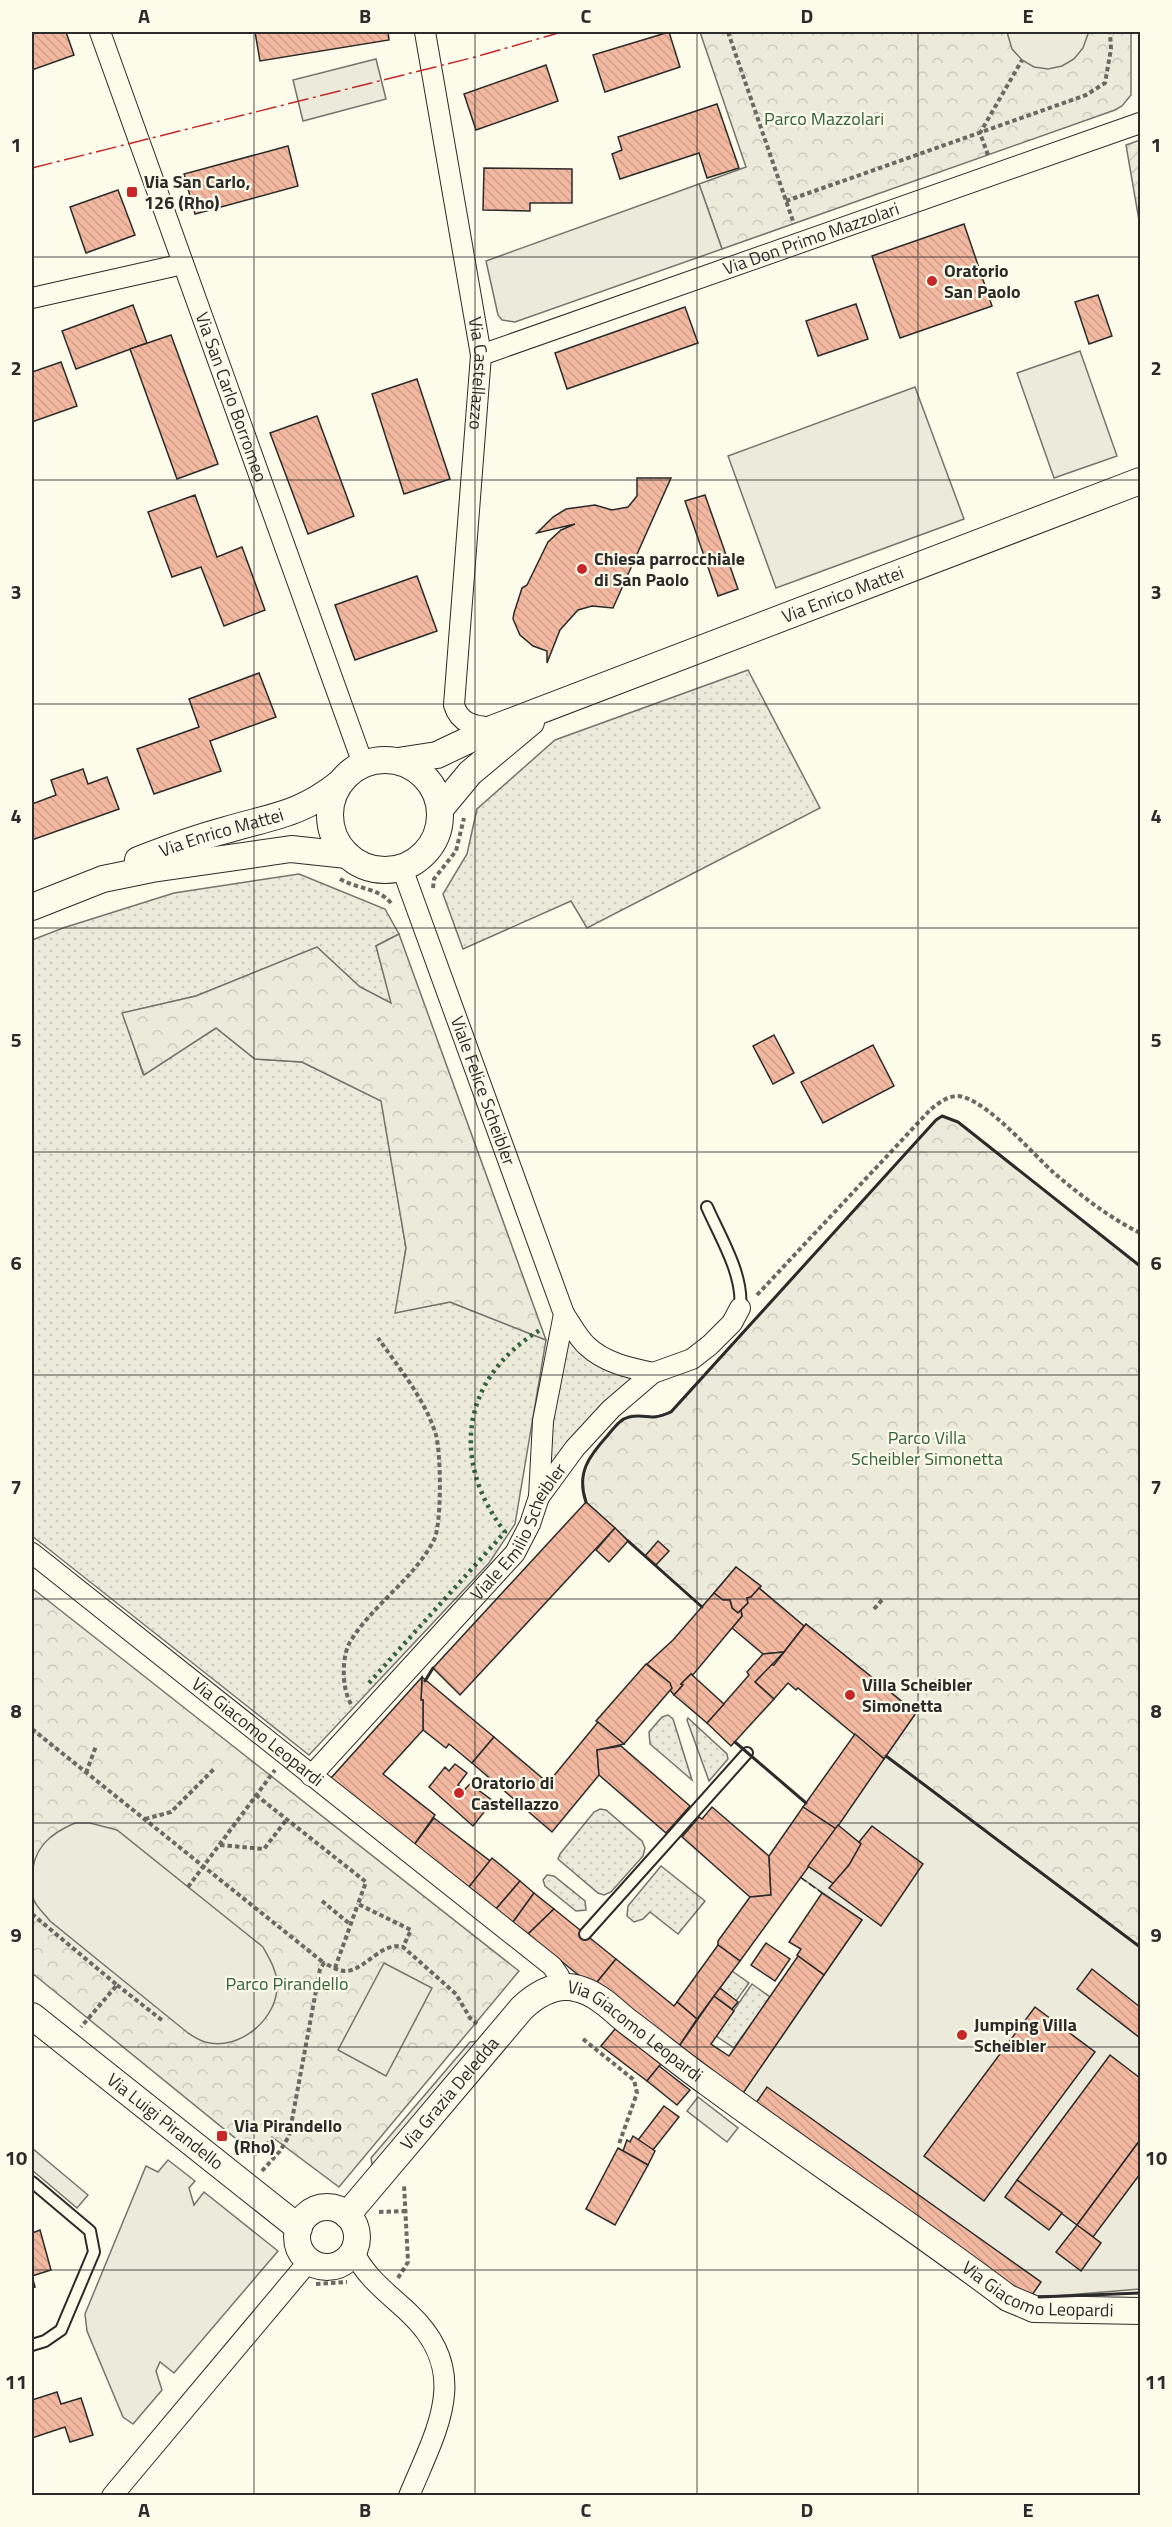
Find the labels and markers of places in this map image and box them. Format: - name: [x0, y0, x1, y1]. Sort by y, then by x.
- place label: Via San Carlo, 126 (Rho): [144, 168, 250, 216]
- marker: Via San Carlo, 126 (Rho): [125, 185, 139, 199]
- place label: Oratorio San Paolo: [944, 257, 1021, 305]
- marker: Oratorio San Paolo: [925, 274, 939, 288]
- place label: Chiesa parrocchiale di San Paolo: [594, 545, 745, 593]
- marker: Chiesa parrocchiale di San Paolo: [575, 562, 589, 576]
- place label: Villa Scheibler Simonetta: [862, 1671, 973, 1719]
- marker: Villa Scheibler Simonetta: [843, 1688, 857, 1702]
- place label: Oratorio di Castellazzo: [471, 1769, 559, 1817]
- marker: Oratorio di Castellazzo: [452, 1786, 466, 1800]
- place label: Jumping Villa Scheibler: [974, 2011, 1077, 2059]
- marker: Jumping Villa Scheibler: [955, 2028, 969, 2042]
- place label: Via Pirandello (Rho): [234, 2112, 342, 2160]
- marker: Via Pirandello (Rho): [215, 2129, 229, 2143]

